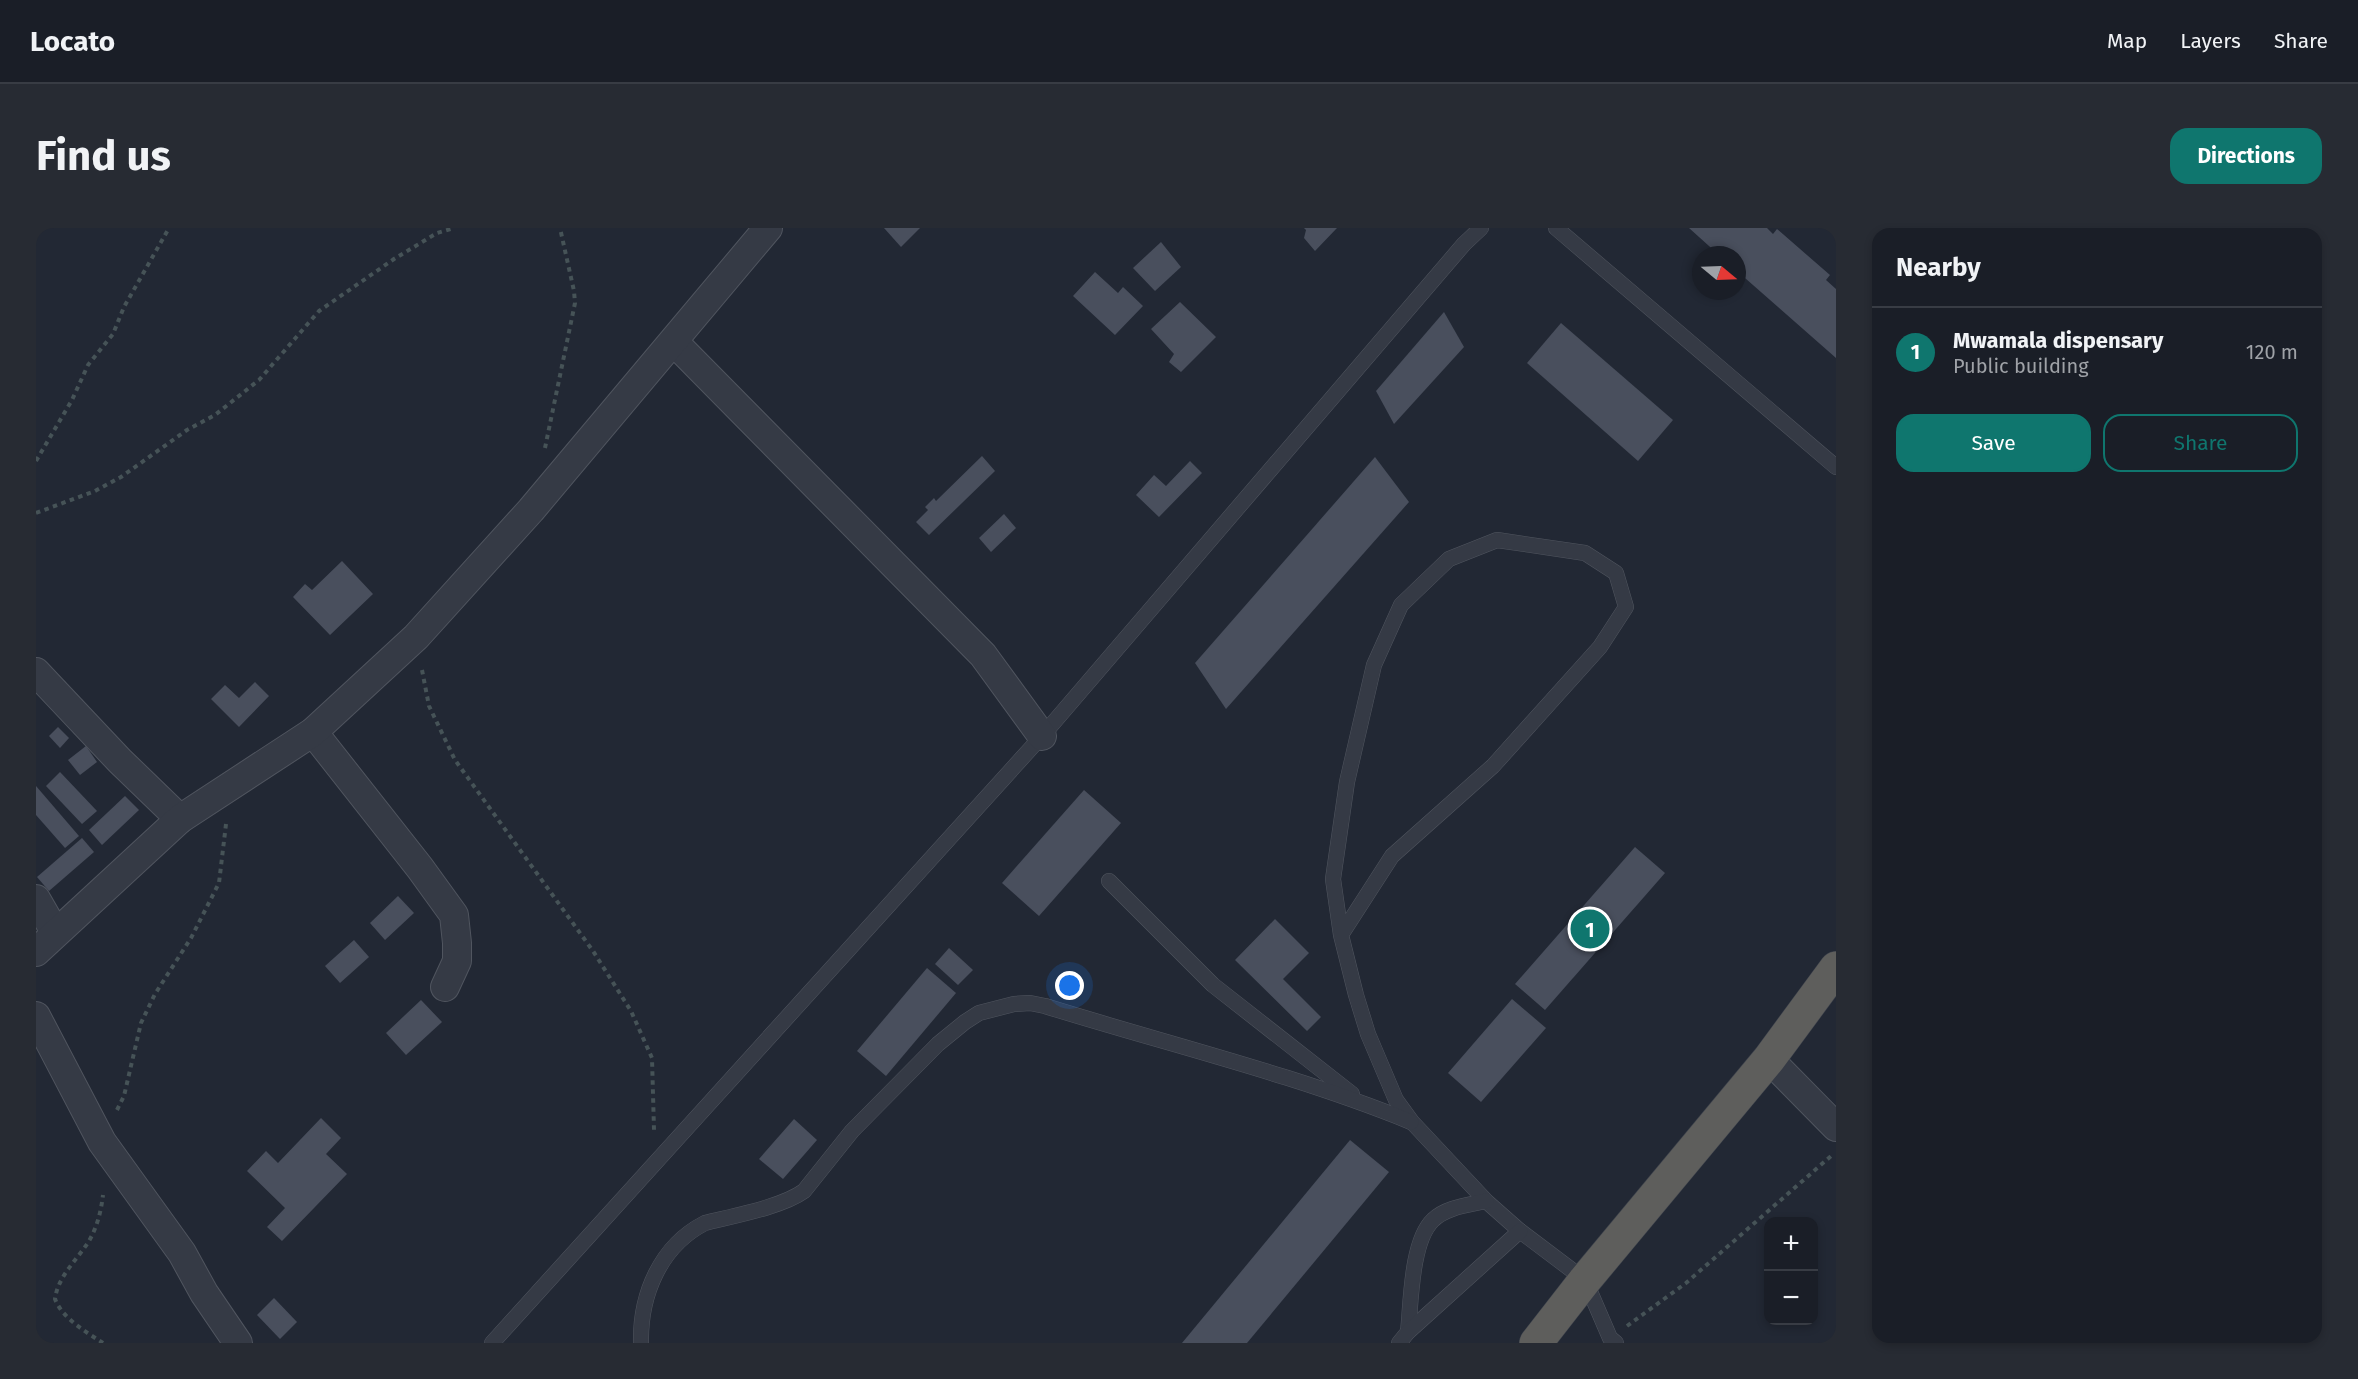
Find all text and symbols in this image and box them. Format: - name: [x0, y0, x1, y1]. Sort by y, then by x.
- text: Locato: [30, 25, 115, 58]
- text: Map: [2107, 28, 2147, 54]
- text: Layers: [2180, 28, 2241, 54]
- text: Share: [2274, 28, 2328, 54]
- button: Directions: [2170, 128, 2322, 184]
- text: Find us: [36, 131, 171, 181]
- north arrow: [1692, 246, 1746, 300]
- text: Nearby: [1896, 252, 1981, 283]
- text: Mwamala dispensary: [1953, 327, 2163, 354]
- text: 1: [1911, 340, 1920, 364]
- text: 120 m: [2246, 340, 2298, 364]
- text: Public building: [1953, 354, 2089, 378]
- button: Save: [1896, 414, 2091, 472]
- button: Share: [2103, 414, 2298, 472]
- pin: 1: [1570, 906, 1610, 952]
- your location: [1055, 971, 1084, 1000]
- map controls: [1764, 1217, 1818, 1325]
- button: +: [1764, 1217, 1818, 1271]
- button: −: [1764, 1271, 1818, 1325]

